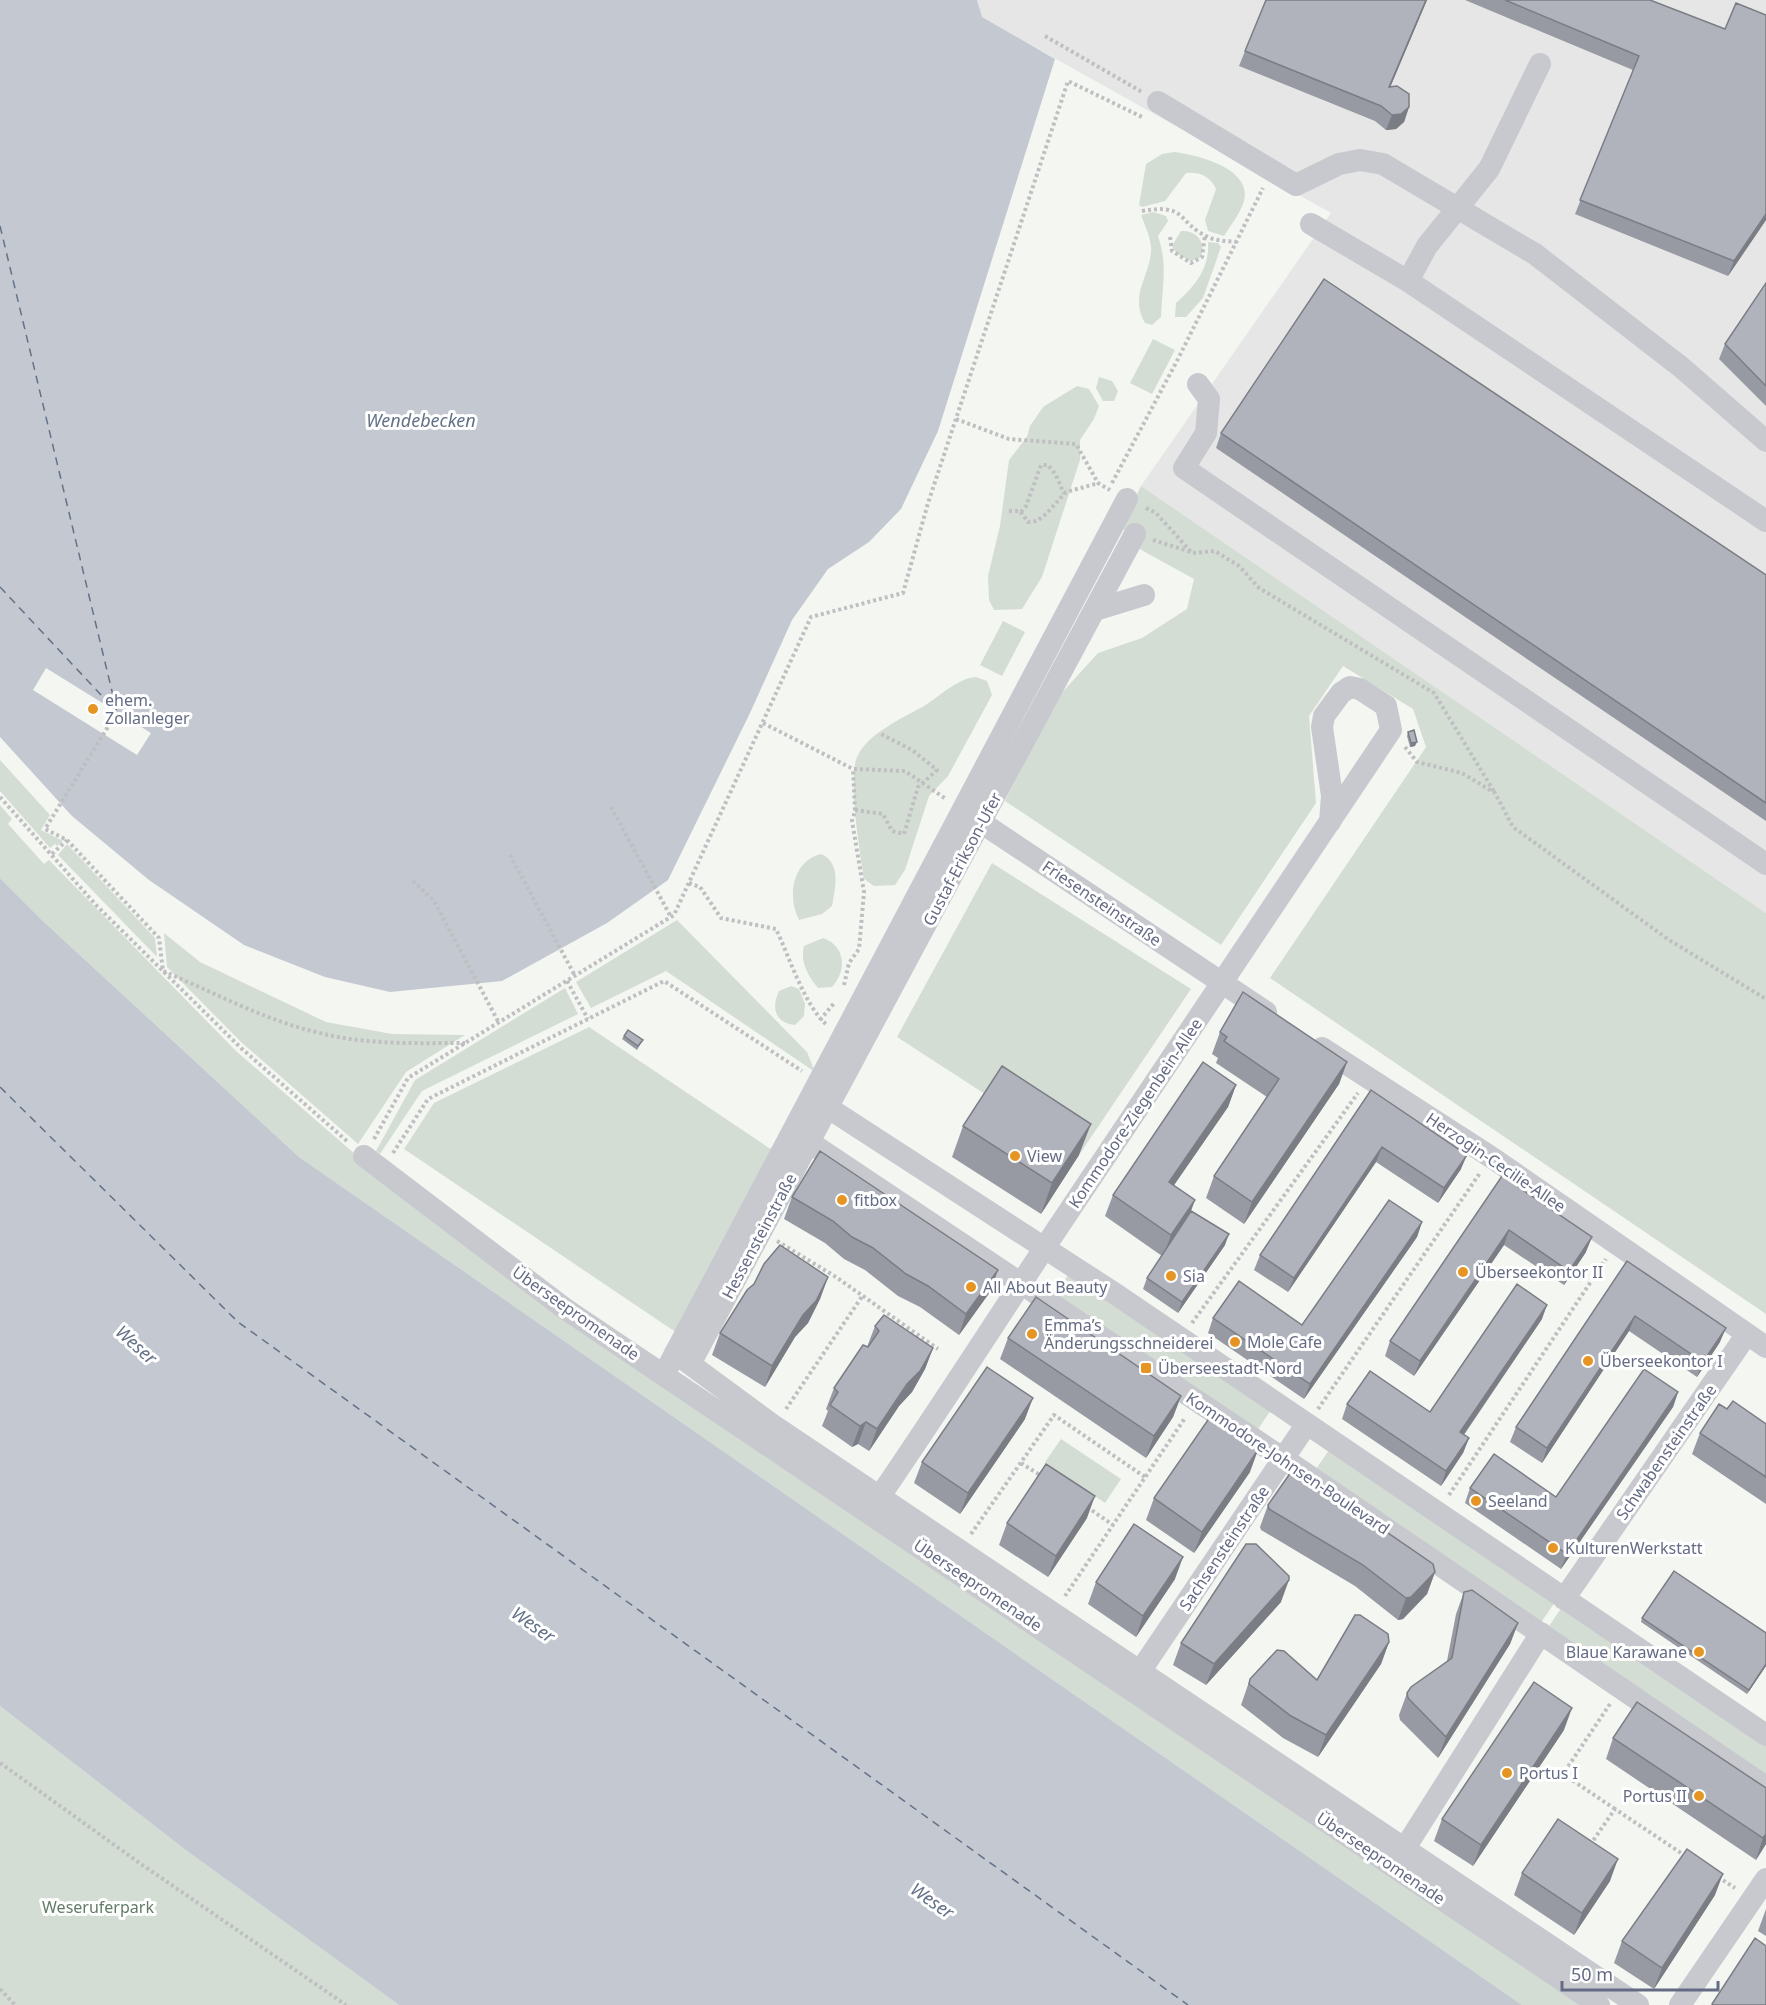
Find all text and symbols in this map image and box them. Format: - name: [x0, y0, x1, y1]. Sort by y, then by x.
- water label: Wendebecken: [366, 408, 476, 432]
- place label: ehem. Zollanleger: [105, 689, 190, 729]
- marker: ehem. Zollanleger: [86, 702, 100, 716]
- street label: Gustaf-Erikson-Ufer: [918, 788, 1007, 930]
- street label: Friesensteinstraße: [1038, 855, 1166, 951]
- street label: Kommodore-Ziegenbein-Allee: [1063, 1014, 1207, 1212]
- street label: Herzogin-Cecilie-Allee: [1422, 1107, 1570, 1217]
- place label: View: [1027, 1145, 1062, 1167]
- marker: View: [1008, 1149, 1022, 1163]
- street label: Hessensteinstraße: [717, 1169, 801, 1303]
- place label: fitbox: [854, 1189, 898, 1211]
- marker: fitbox: [835, 1193, 849, 1207]
- street label: Überseepromenade: [508, 1261, 644, 1365]
- place label: Überseekontor II: [1475, 1261, 1603, 1283]
- place label: Sia: [1183, 1265, 1205, 1287]
- marker: Überseekontor II: [1456, 1265, 1470, 1279]
- marker: Sia: [1164, 1269, 1178, 1283]
- place label: All About Beauty: [983, 1276, 1108, 1298]
- marker: All About Beauty: [964, 1280, 978, 1294]
- place label: Emma’s Änderungsschneiderei: [1044, 1314, 1213, 1354]
- water label: Weser: [111, 1319, 163, 1370]
- marker: Emma’s Änderungsschneiderei: [1025, 1327, 1039, 1341]
- place label: Mole Cafe: [1247, 1331, 1322, 1353]
- marker: Mole Cafe: [1228, 1335, 1242, 1349]
- place label: Überseekontor I: [1600, 1350, 1723, 1372]
- marker: Überseekontor I: [1581, 1354, 1595, 1368]
- place label: Überseestadt-Nord: [1158, 1357, 1302, 1379]
- marker: Überseestadt-Nord: [1139, 1361, 1153, 1375]
- street label: Schwabensteinstraße: [1611, 1380, 1721, 1524]
- street label: Kommodore-Johnsen-Boulevard: [1182, 1387, 1394, 1539]
- street label: Sachsensteinstraße: [1174, 1481, 1274, 1615]
- place label: Seeland: [1488, 1490, 1548, 1512]
- marker: Seeland: [1469, 1494, 1483, 1508]
- street label: Überseepromenade: [910, 1534, 1046, 1636]
- place label: KulturenWerkstatt: [1565, 1537, 1703, 1559]
- marker: KulturenWerkstatt: [1546, 1541, 1560, 1555]
- water label: Weser: [507, 1601, 561, 1648]
- place label: Blaue Karawane: [1566, 1641, 1687, 1663]
- marker: Blaue Karawane: [1692, 1645, 1706, 1659]
- place label: Portus I: [1519, 1762, 1578, 1784]
- marker: Portus I: [1500, 1766, 1514, 1780]
- place label: Portus II: [1623, 1785, 1687, 1807]
- marker: Portus II: [1692, 1789, 1706, 1803]
- street label: Überseepromenade: [1313, 1807, 1449, 1909]
- water label: Weser: [906, 1877, 960, 1924]
- park label: Weseruferpark: [42, 1896, 154, 1918]
- scale bar: [1562, 1954, 1718, 1992]
- text: 50 m: [1571, 1962, 1613, 1986]

